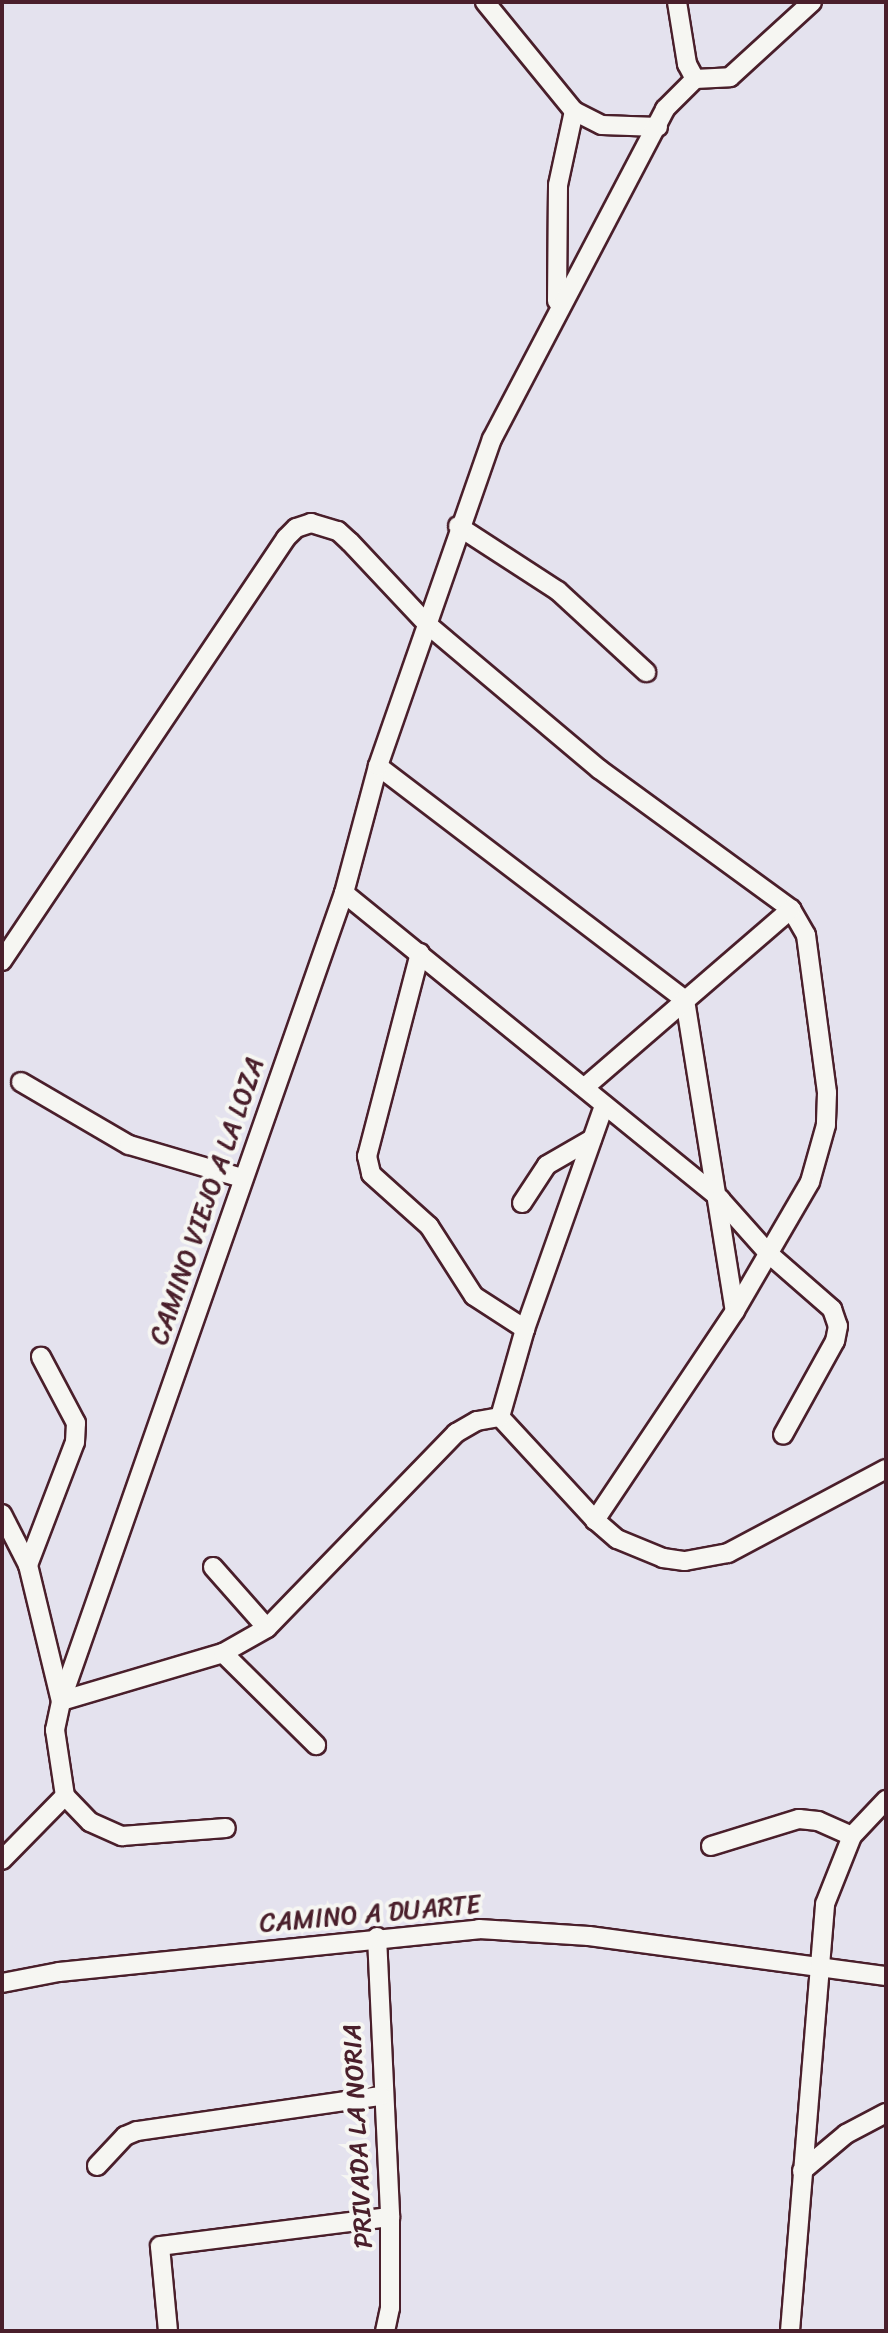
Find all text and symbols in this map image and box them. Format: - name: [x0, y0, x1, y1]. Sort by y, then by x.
- street label: CAMINO VIEJO A LA LOZA: [143, 1053, 271, 1349]
- street label: CAMINO A DUARTE: [259, 1889, 481, 1939]
- street label: PRIVADA LA NORIA: [337, 2023, 379, 2249]

